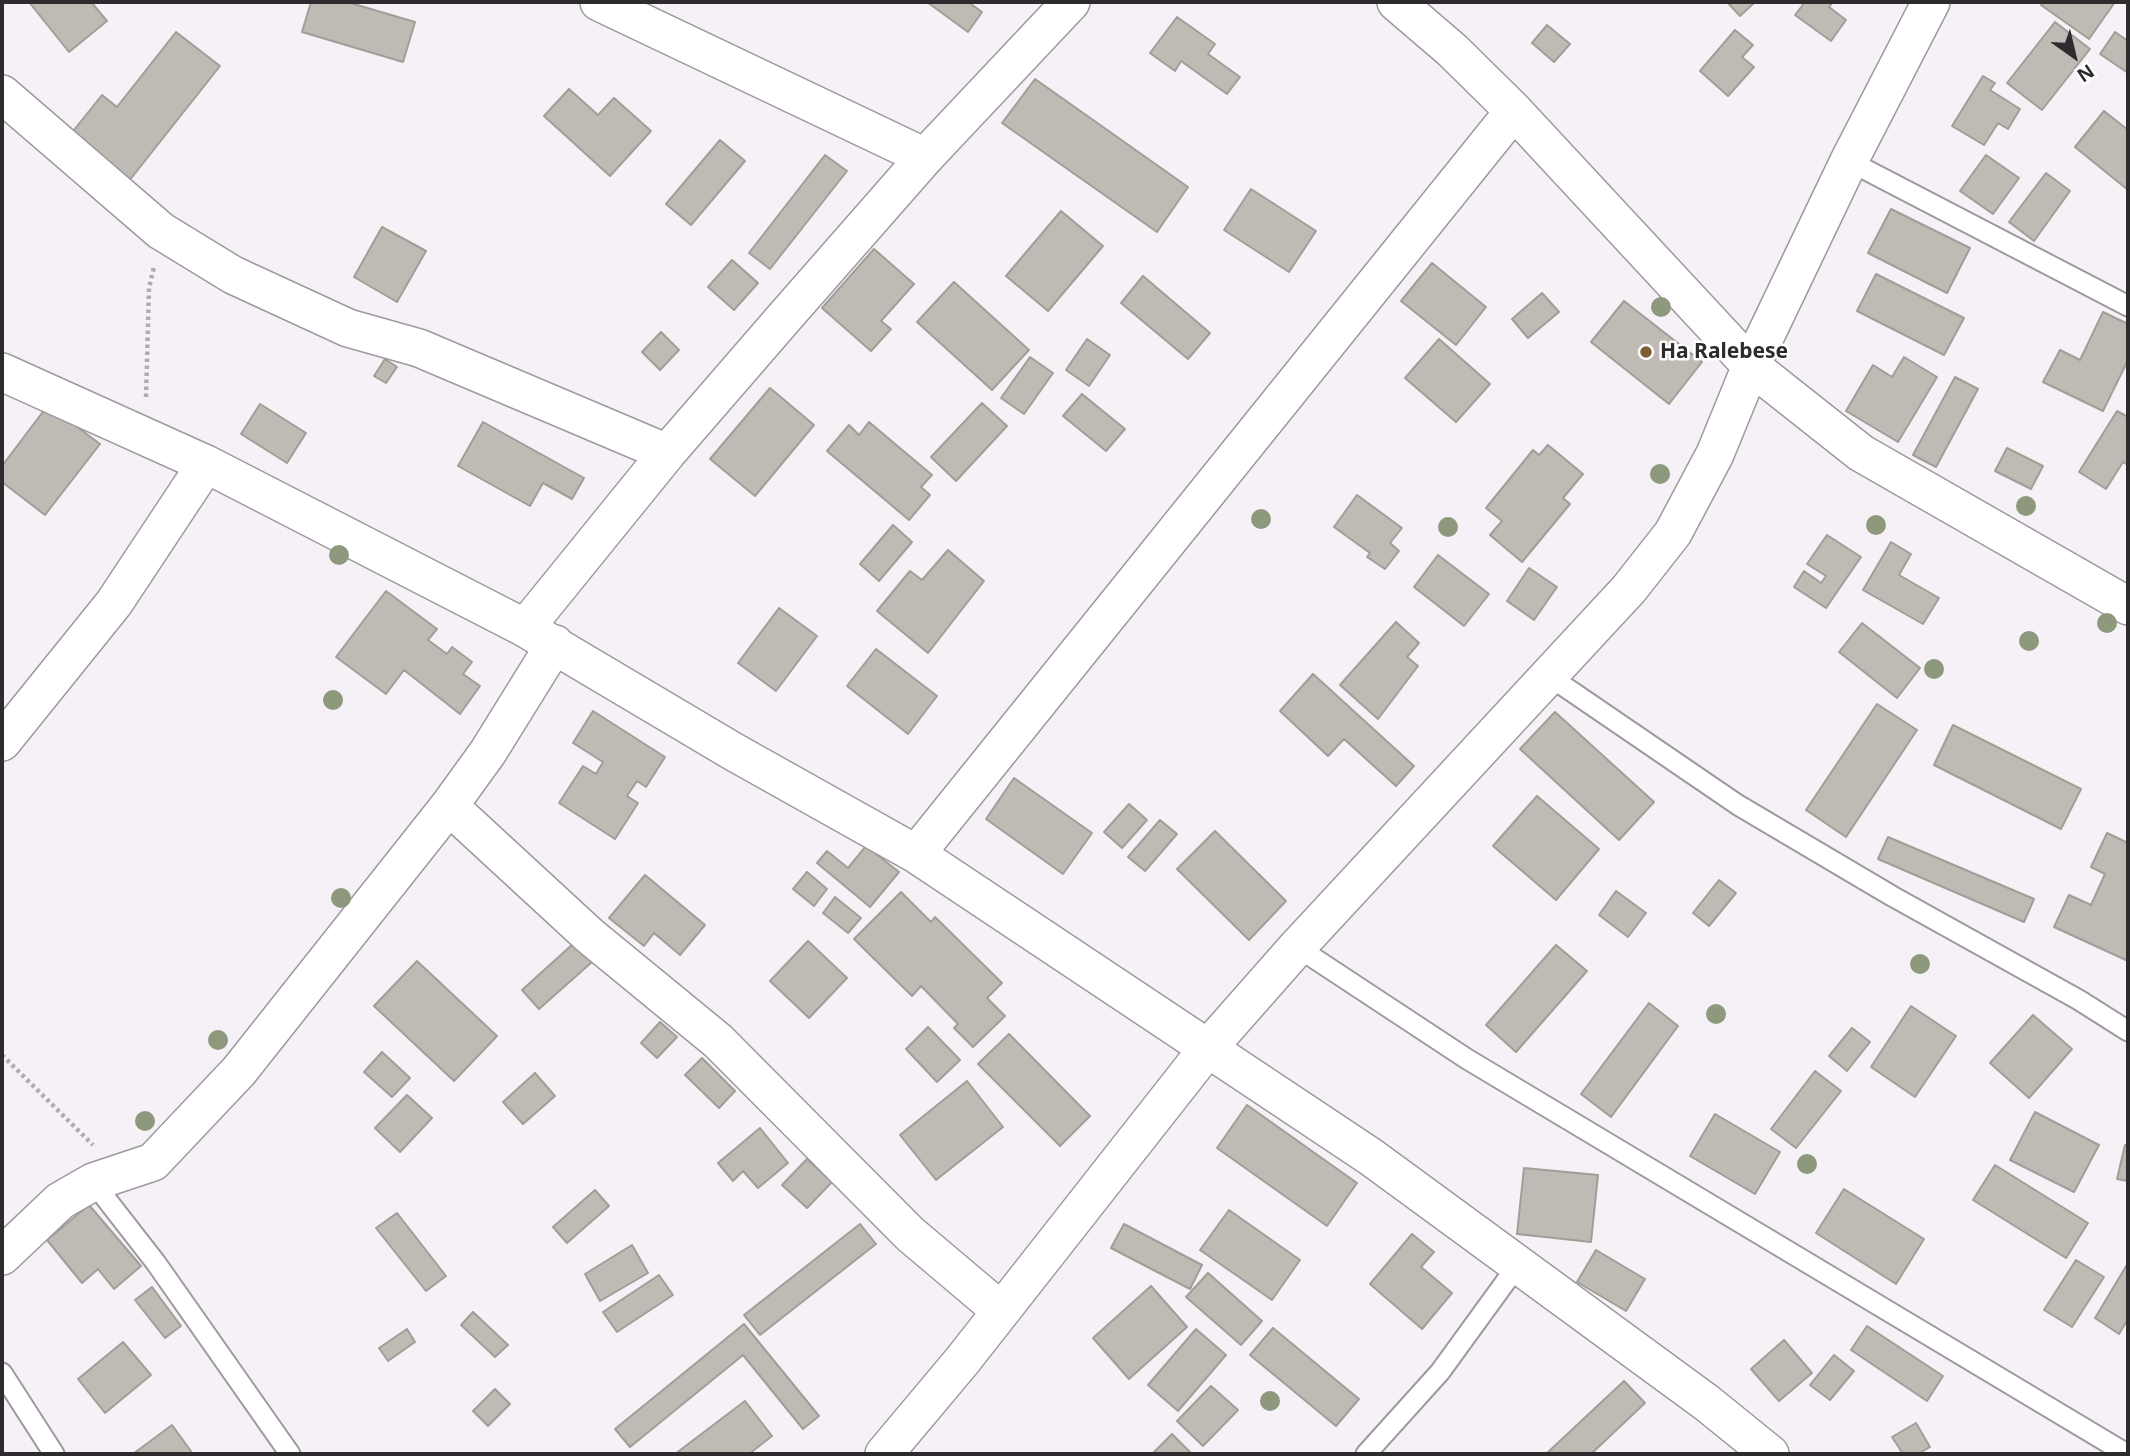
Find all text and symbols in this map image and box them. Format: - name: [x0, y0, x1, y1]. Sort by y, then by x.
- north arrow: [2039, 21, 2109, 91]
- text: N: [2072, 58, 2099, 89]
- place label: Ha Ralebese: [1660, 339, 1788, 365]
- marker: Ha Ralebese: [1638, 344, 1654, 360]

